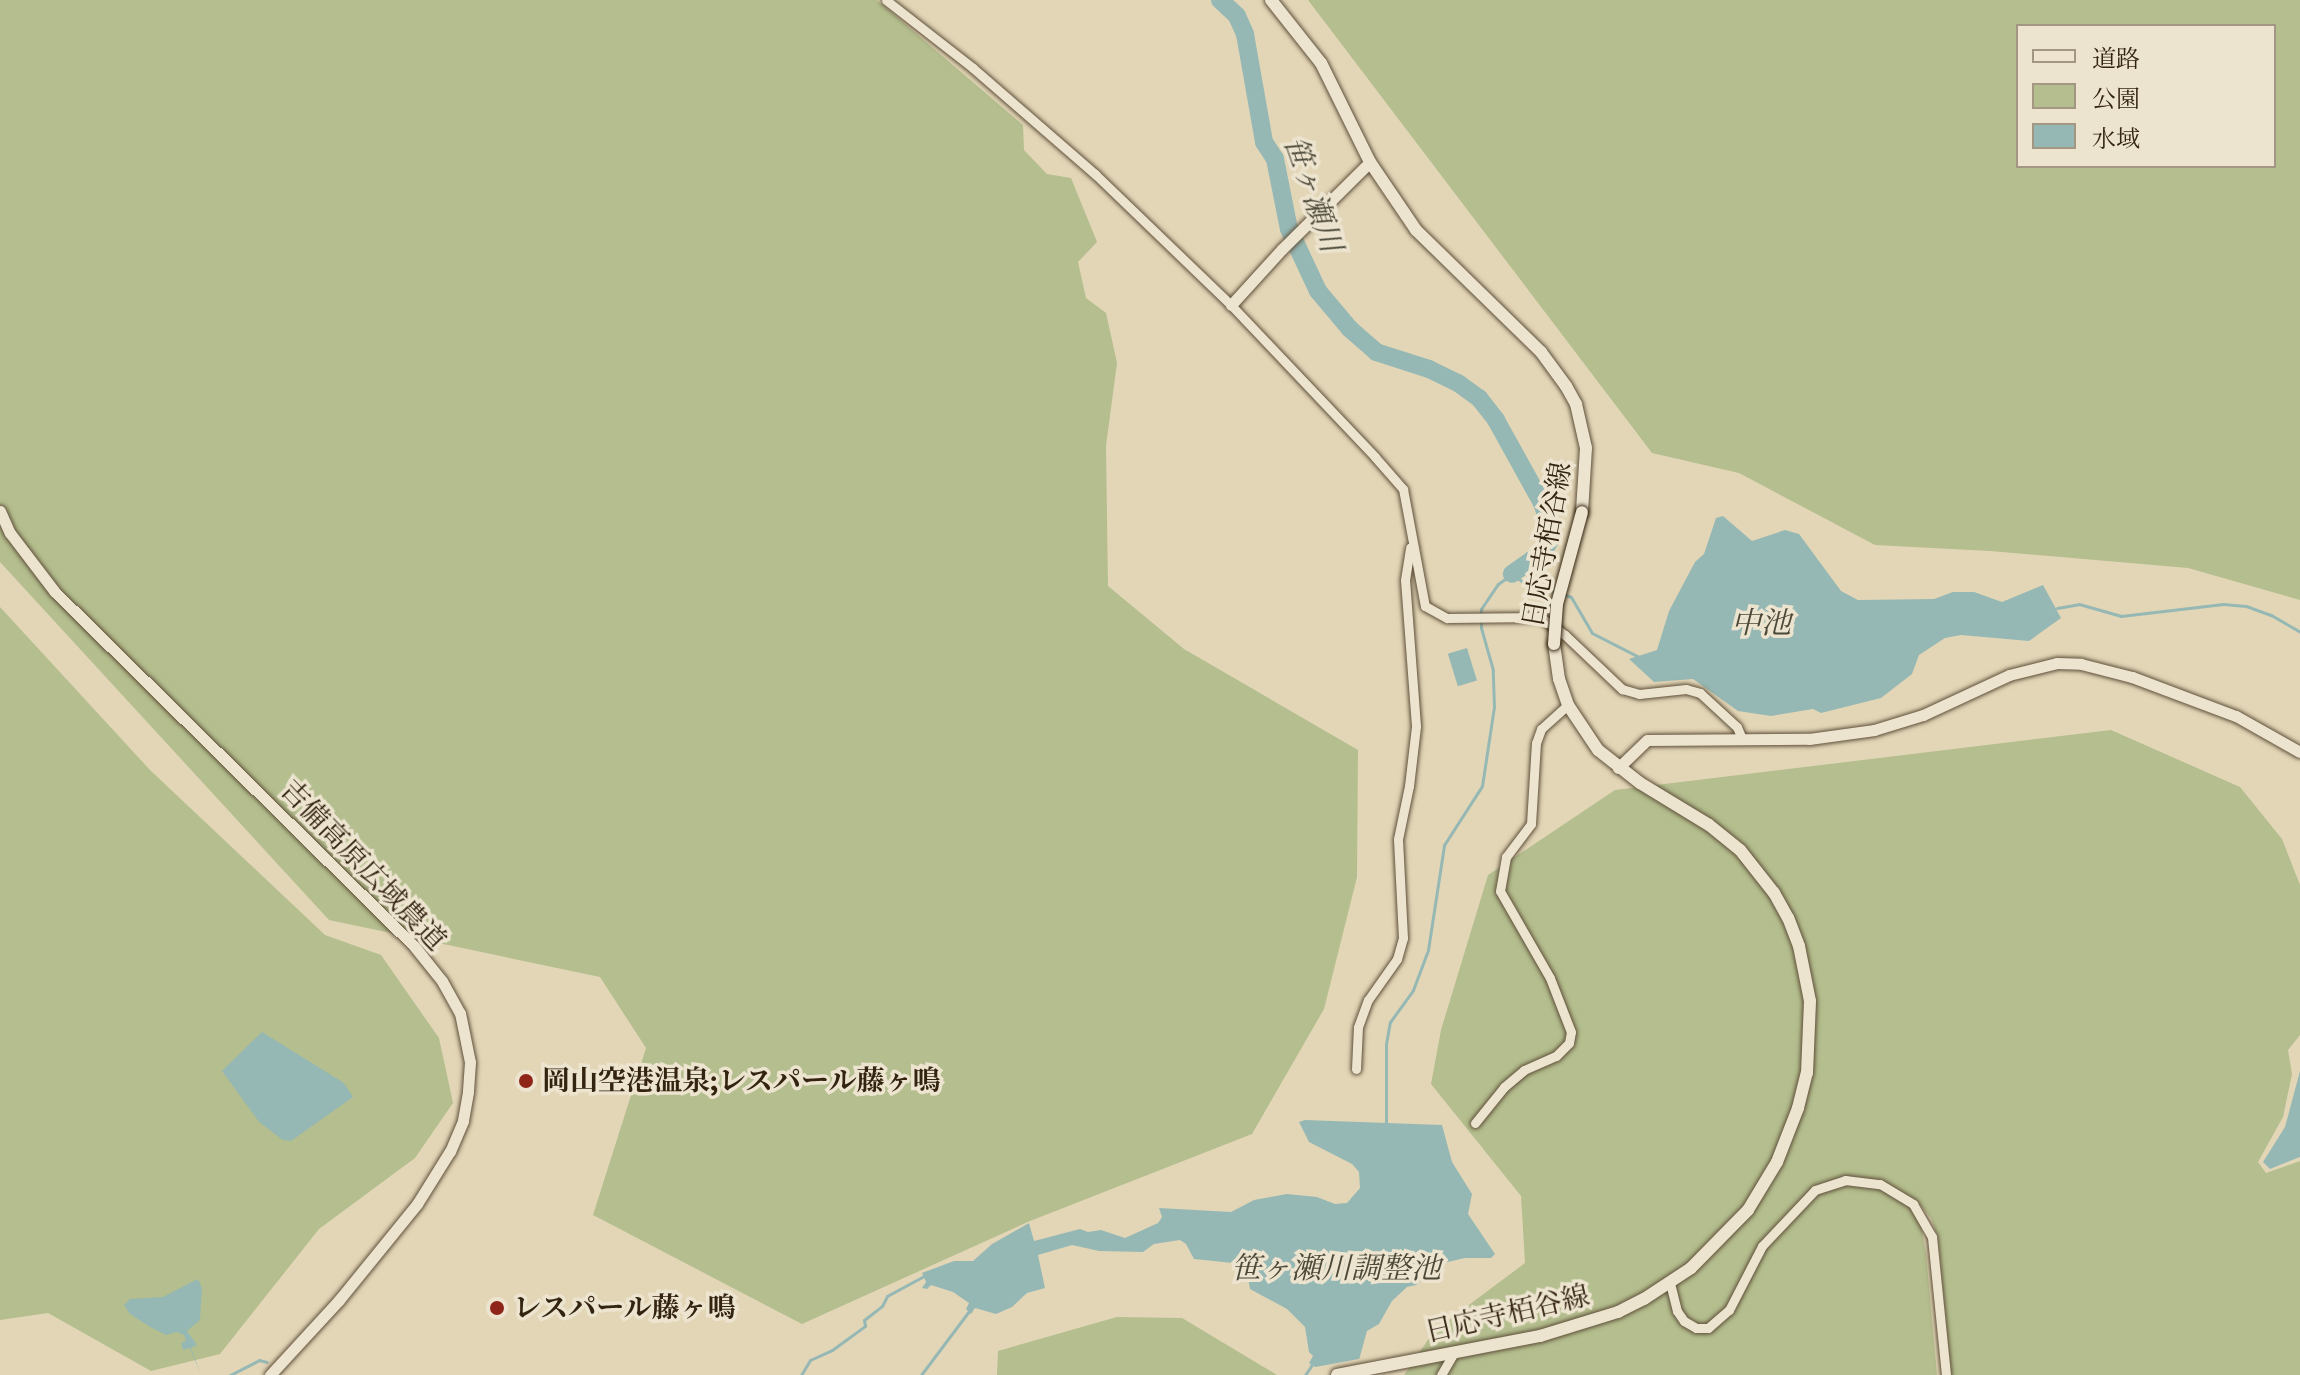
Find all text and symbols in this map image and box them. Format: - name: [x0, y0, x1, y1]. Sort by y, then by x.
- legend: [2016, 24, 2276, 168]
- text: 道路: [2092, 44, 2140, 74]
- text: 公園: [2092, 84, 2140, 114]
- text: 水域: [2092, 124, 2140, 154]
- water label: 笹ヶ瀬川: [1276, 131, 1350, 257]
- street label: 日応寺栢谷線: [1516, 459, 1578, 631]
- water label: 中池: [1731, 605, 1791, 641]
- street label: 吉備高原広域農道: [273, 773, 453, 957]
- place label: 岡山空港温泉;レスパール藤ヶ鳴: [542, 1064, 942, 1098]
- marker: 岡山空港温泉;レスパール藤ヶ鳴: [517, 1072, 535, 1090]
- water label: 笹ヶ瀬川調整池: [1231, 1250, 1441, 1286]
- street label: 日応寺栢谷線: [1421, 1279, 1593, 1349]
- place label: レスパール藤ヶ鳴: [513, 1291, 737, 1325]
- marker: レスパール藤ヶ鳴: [488, 1299, 506, 1317]

